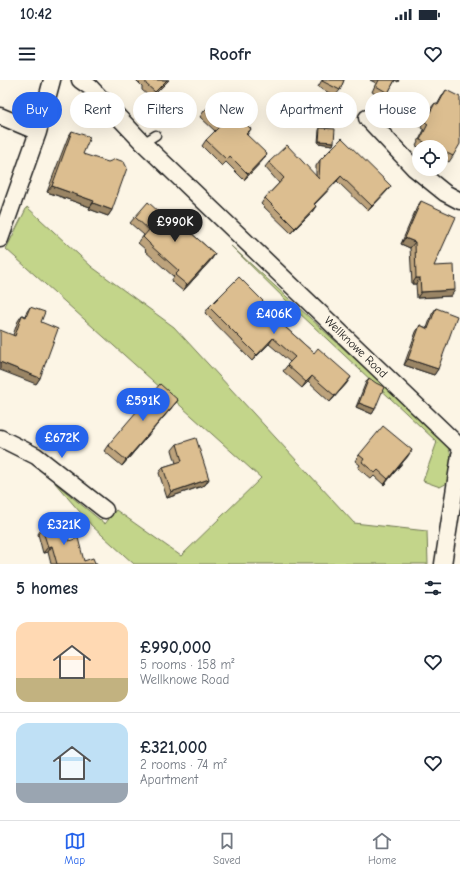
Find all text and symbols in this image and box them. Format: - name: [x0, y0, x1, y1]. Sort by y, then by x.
- text: 10:42: [20, 5, 52, 23]
- icon: menu: [16, 43, 38, 65]
- icon: heart: [422, 43, 444, 65]
- text: Roofr: [209, 44, 251, 65]
- chip: Buy: [12, 92, 62, 128]
- chip: Rent: [70, 92, 125, 128]
- chip: Filters: [133, 92, 197, 128]
- chip: New: [205, 92, 258, 128]
- chip: Apartment: [266, 92, 357, 128]
- chip: House: [365, 92, 430, 128]
- map controls: [412, 140, 448, 176]
- button: locate: [412, 140, 448, 176]
- pin: £990K: [147, 209, 203, 243]
- text: £990K: [157, 214, 193, 229]
- pin: £406K: [246, 301, 302, 335]
- text: £406K: [256, 306, 292, 321]
- street label: Wellknowe Road: [321, 313, 391, 381]
- pin: £591K: [115, 388, 171, 422]
- text: £591K: [126, 393, 160, 408]
- pin: £672K: [34, 425, 90, 459]
- text: £672K: [45, 430, 80, 445]
- pin: £321K: [36, 512, 92, 546]
- text: £321K: [47, 517, 81, 532]
- icon: filters: [422, 577, 444, 599]
- text: 5 homes: [16, 579, 78, 598]
- icon: home: [48, 638, 96, 686]
- text: £990,000: [140, 638, 211, 657]
- icon: heart: [422, 651, 444, 673]
- text: 5 rooms · 158 m²: [140, 657, 234, 672]
- text: Wellknowe Road: [140, 672, 229, 687]
- text: £321,000: [140, 738, 207, 757]
- icon: home: [48, 739, 96, 787]
- icon: heart: [422, 752, 444, 774]
- text: 2 rooms · 74 m²: [140, 757, 227, 772]
- text: Apartment: [140, 772, 198, 787]
- tab: Map: [64, 830, 86, 867]
- tab: Saved: [213, 830, 241, 867]
- tab: Home: [368, 830, 396, 867]

